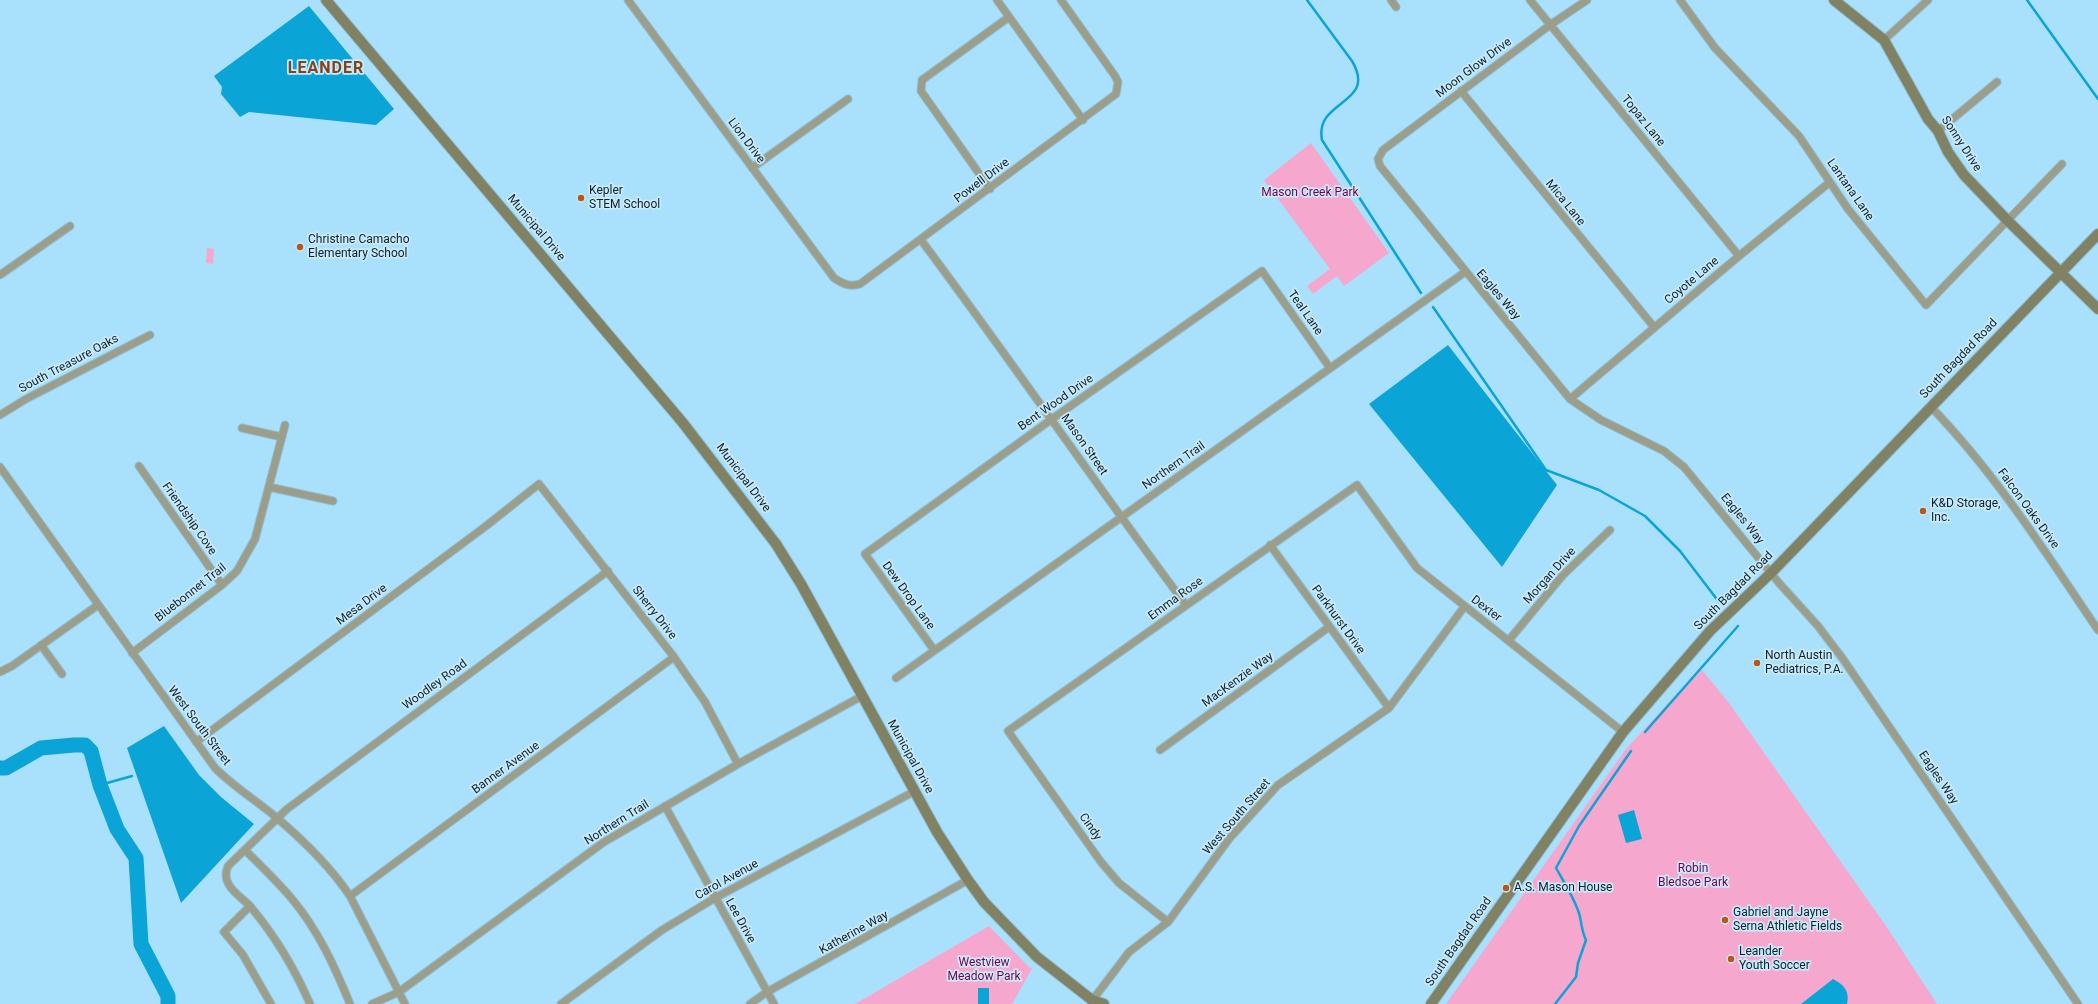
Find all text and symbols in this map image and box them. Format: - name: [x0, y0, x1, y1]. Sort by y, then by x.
- street label: Moon Glow Drive: [1433, 35, 1515, 101]
- district label: LEANDER: [288, 59, 364, 79]
- street label: Topaz Lane: [1618, 93, 1668, 149]
- street label: Sonny Drive: [1938, 114, 1984, 174]
- street label: Lion Drive: [724, 116, 768, 166]
- street label: Powell Drive: [952, 156, 1012, 206]
- street label: Lantana Lane: [1823, 156, 1877, 224]
- street label: Mica Lane: [1542, 177, 1588, 229]
- place label: Kepler STEM School: [589, 184, 660, 212]
- park label: Mason Creek Park: [1261, 186, 1359, 200]
- street label: Municipal Drive: [504, 192, 568, 264]
- marker: Kepler STEM School: [576, 193, 586, 203]
- place label: Christine Camacho Elementary School: [308, 233, 410, 261]
- marker: Christine Camacho Elementary School: [295, 242, 305, 252]
- street label: Coyote Lane: [1662, 254, 1722, 308]
- street label: Eagles Way: [1473, 267, 1523, 323]
- street label: Teal Lane: [1284, 288, 1326, 338]
- street label: South Bagdad Road: [1917, 316, 2001, 402]
- street label: South Treasure Oaks: [17, 332, 121, 396]
- street label: Bent Wood Drive: [1016, 372, 1096, 434]
- street label: Mason Street: [1058, 412, 1110, 478]
- street label: Northern Trail: [1140, 439, 1208, 493]
- street label: Municipal Drive: [713, 441, 773, 515]
- street label: Falcon Oaks Drive: [1994, 466, 2062, 552]
- street label: Friendship Cove: [159, 480, 219, 558]
- street label: Eagles Way: [1717, 491, 1767, 547]
- place label: K&D Storage, Inc.: [1931, 497, 2000, 525]
- marker: K&D Storage, Inc.: [1918, 506, 1928, 516]
- street label: Morgan Drive: [1521, 545, 1579, 607]
- street label: South Bagdad Road: [1692, 549, 1776, 633]
- street label: Dew Drop Lane: [878, 559, 938, 633]
- street label: Bluebonnet Trail: [153, 561, 229, 625]
- street label: Emma Rose: [1146, 574, 1206, 624]
- street label: Mesa Drive: [334, 581, 390, 629]
- street label: Sherry Drive: [629, 583, 679, 643]
- street label: Parkhurst Drive: [1308, 583, 1368, 657]
- street label: Dexter: [1468, 593, 1504, 625]
- street label: MacKenzie Way: [1200, 649, 1276, 711]
- place label: North Austin Pediatrics, P.A.: [1765, 649, 1844, 677]
- street label: Woodley Road: [400, 657, 470, 713]
- marker: North Austin Pediatrics, P.A.: [1752, 658, 1762, 668]
- street label: West South Street: [164, 683, 234, 769]
- street label: Municipal Drive: [884, 718, 936, 796]
- street label: Banner Avenue: [469, 739, 543, 797]
- street label: Eagles Way: [1915, 749, 1961, 807]
- street label: West South Street: [1200, 776, 1274, 858]
- street label: Northern Trail: [582, 797, 652, 849]
- street label: Cindy: [1076, 811, 1104, 843]
- street label: Carol Avenue: [693, 857, 761, 903]
- park label: Robin Bledsoe Park: [1658, 862, 1728, 890]
- place label: A.S. Mason House: [1514, 881, 1612, 895]
- marker: A.S. Mason House: [1501, 883, 1511, 893]
- street label: South Bagdad Road: [1423, 895, 1495, 989]
- street label: Lee Drive: [722, 896, 758, 946]
- place label: Gabriel and Jayne Serna Athletic Fields: [1733, 906, 1842, 934]
- street label: Katherine Way: [817, 908, 891, 958]
- marker: Gabriel and Jayne Serna Athletic Fields: [1720, 915, 1730, 925]
- place label: Leander Youth Soccer: [1739, 945, 1810, 973]
- marker: Leander Youth Soccer: [1726, 954, 1736, 964]
- park label: Westview Meadow Park: [947, 956, 1021, 984]

